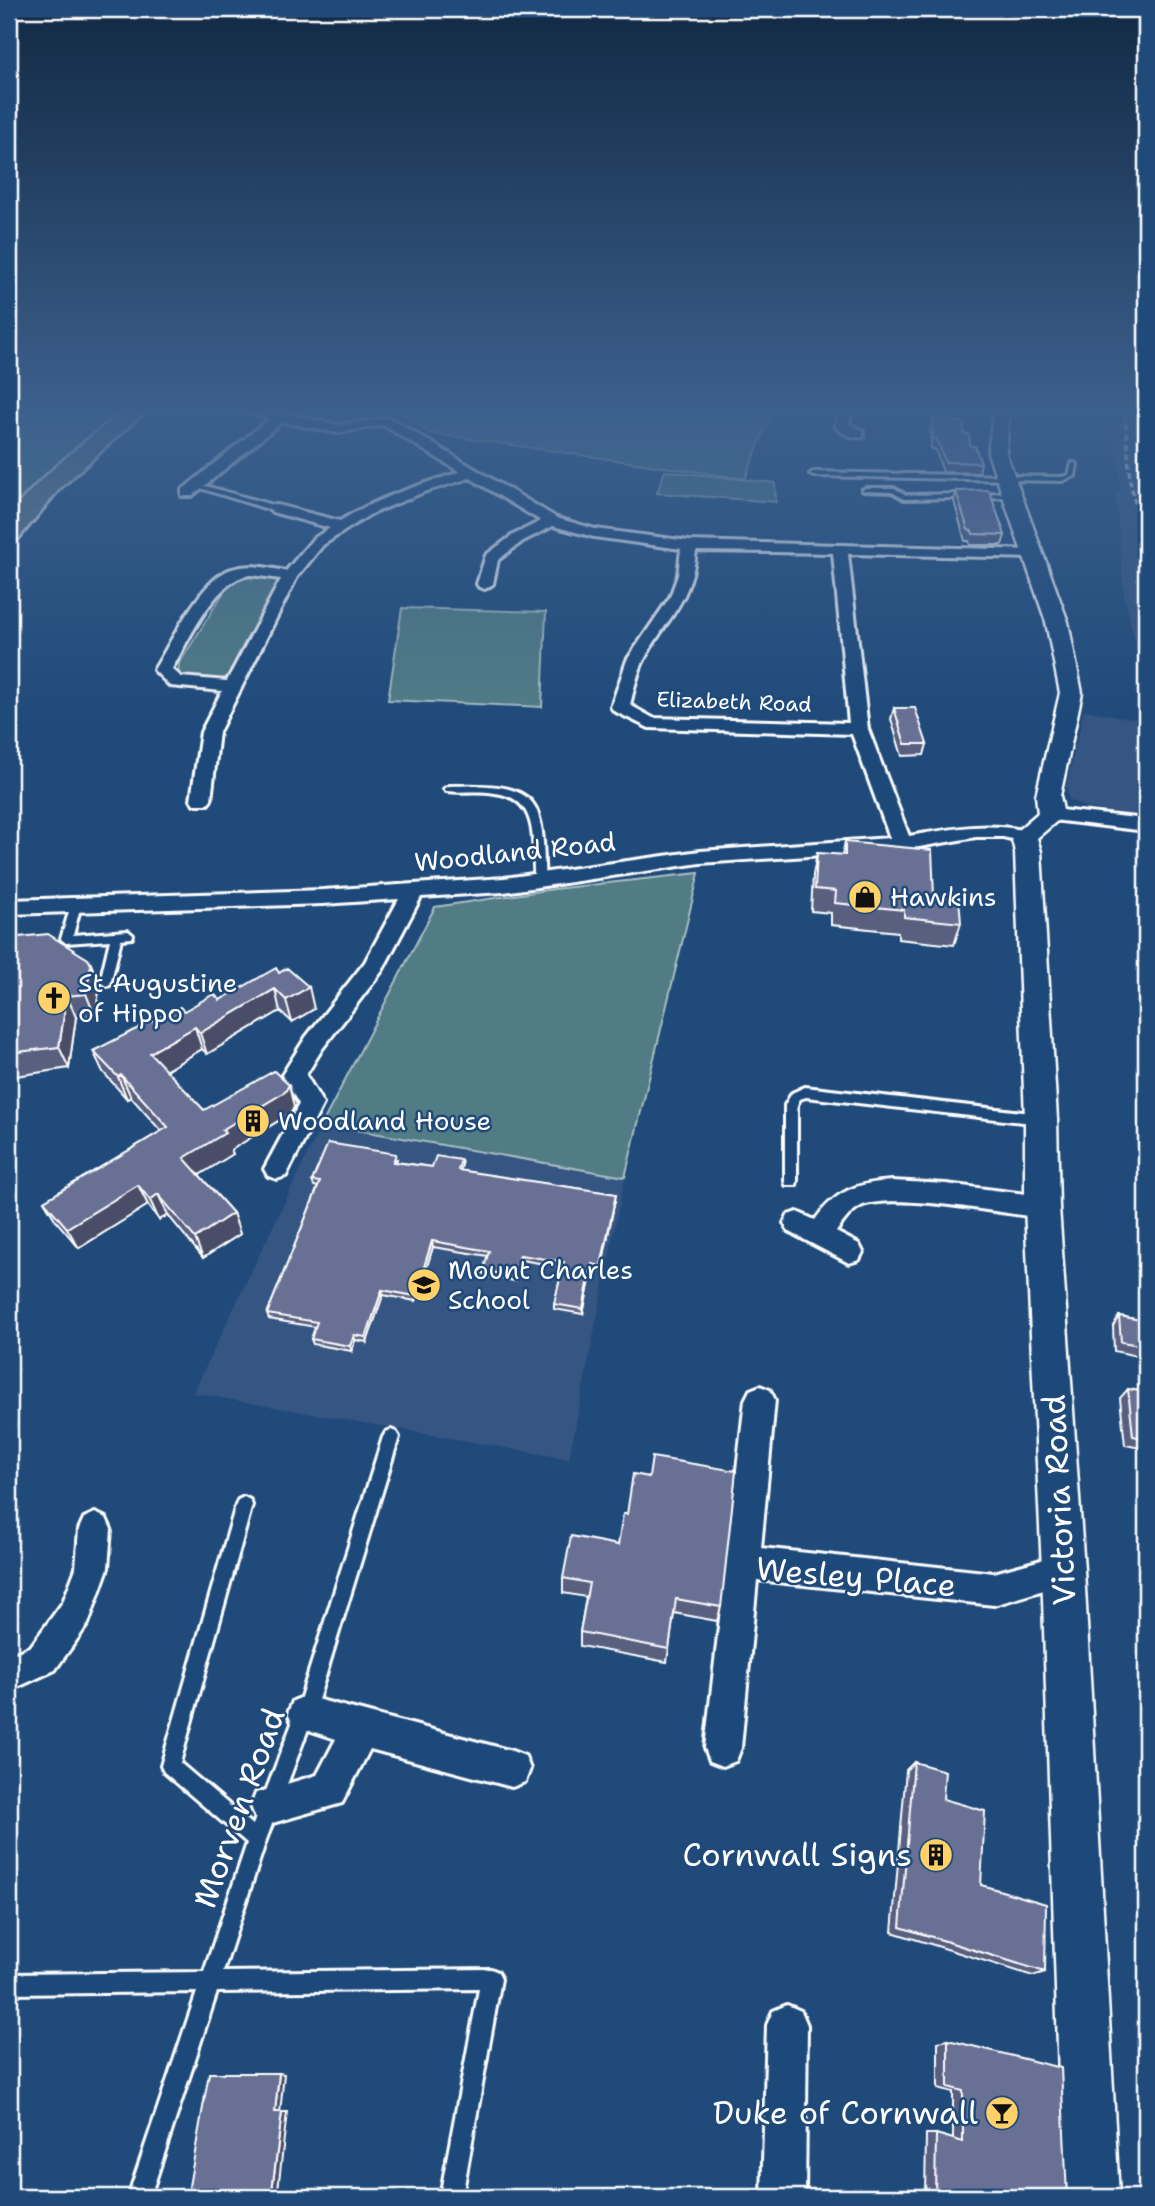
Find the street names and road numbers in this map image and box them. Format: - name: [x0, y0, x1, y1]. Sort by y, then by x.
- street label: Elizabeth Road: [656, 685, 812, 719]
- street label: Woodland Road: [413, 824, 617, 879]
- street label: Victoria Road: [1032, 1393, 1085, 1607]
- street label: Wesley Place: [754, 1546, 958, 1607]
- street label: Morven Road: [182, 1702, 295, 1914]

